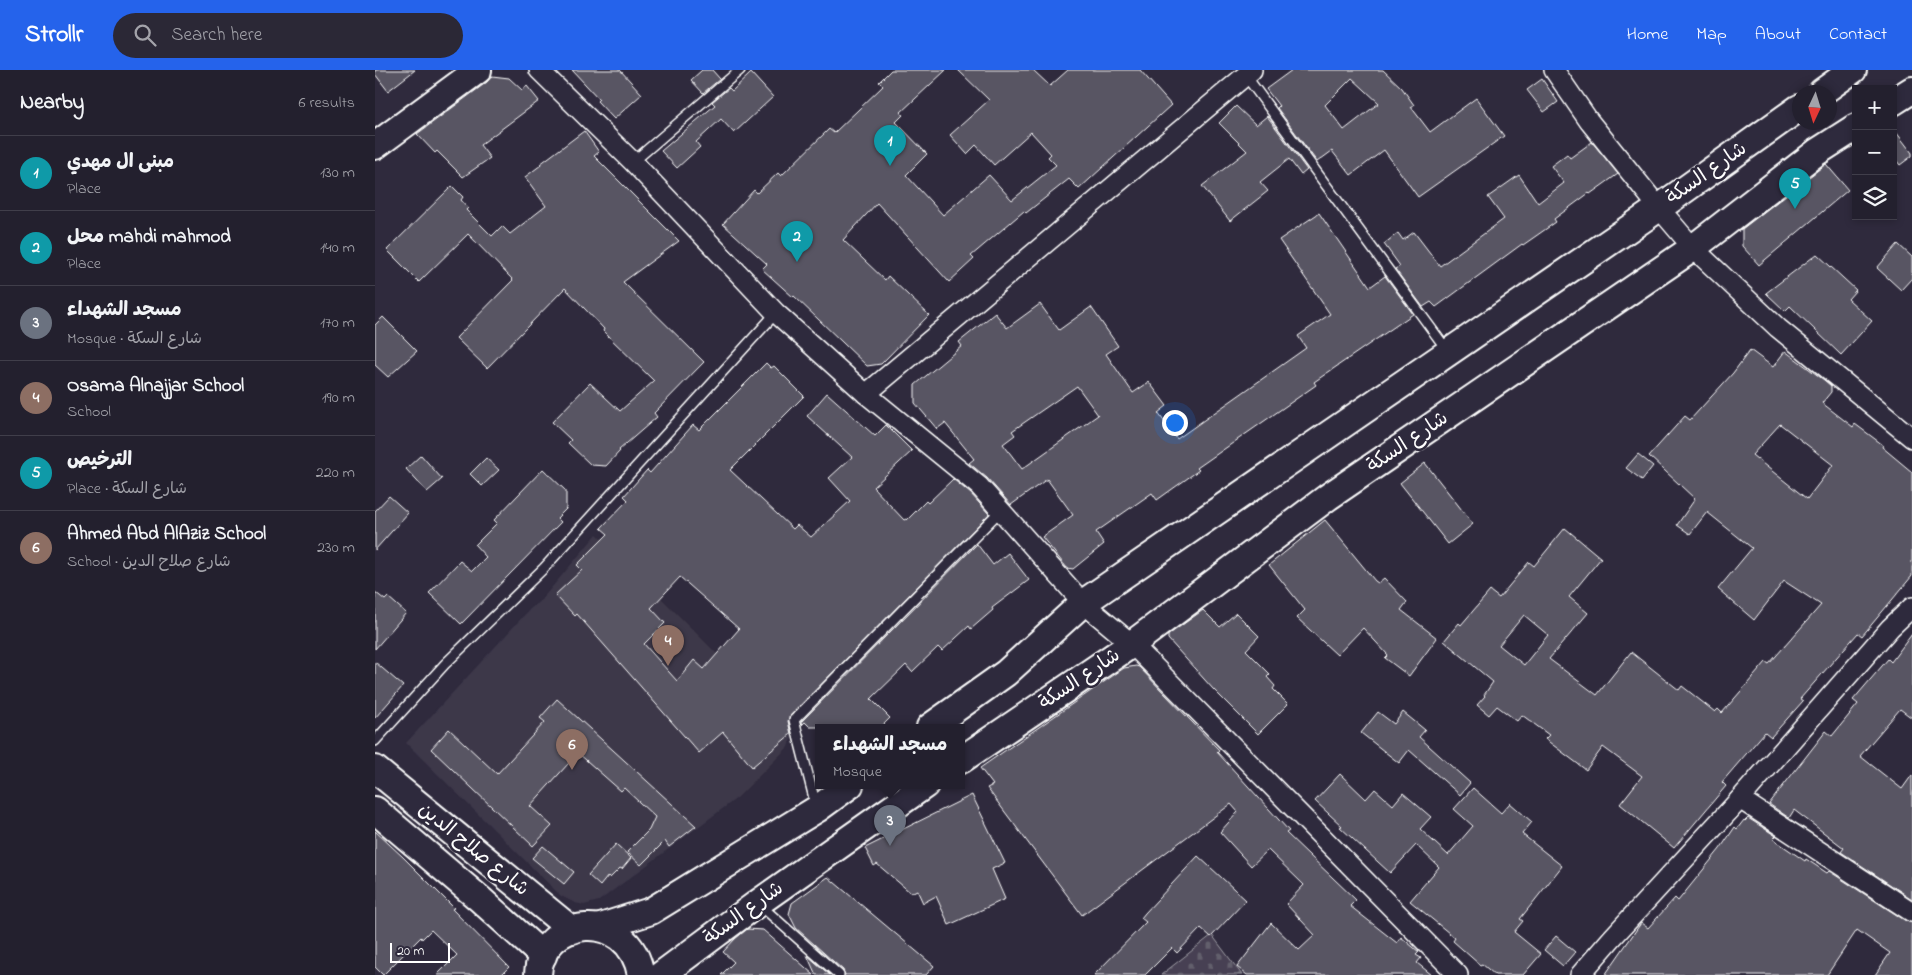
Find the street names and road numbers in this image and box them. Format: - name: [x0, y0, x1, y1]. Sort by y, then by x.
- street label: شارع السكة: [1661, 135, 1753, 213]
- street label: شارع السكة: [1361, 405, 1455, 481]
- street label: شارع السكة: [1033, 642, 1127, 718]
- street label: شارع صلاح الدين: [411, 796, 535, 904]
- street label: شارع السكة: [698, 875, 790, 953]

